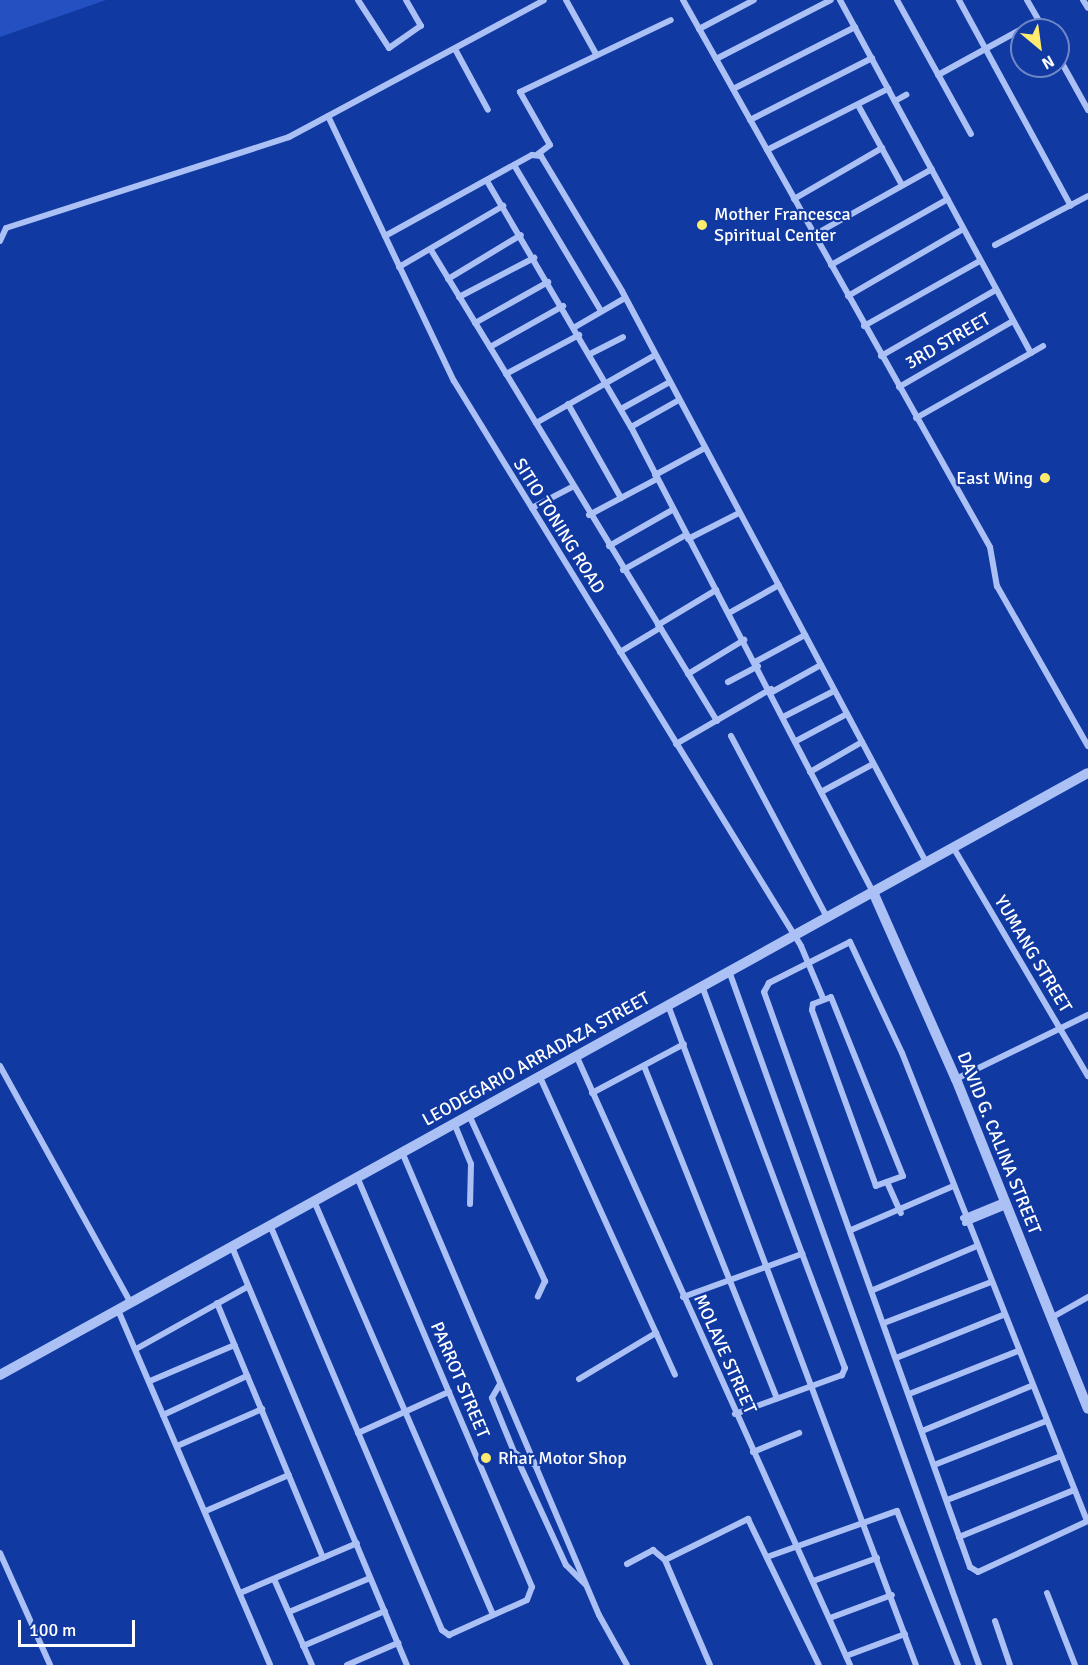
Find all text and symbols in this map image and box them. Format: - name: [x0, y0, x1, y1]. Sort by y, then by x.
- north arrow: [1010, 18, 1070, 78]
- text: N: [1038, 51, 1057, 73]
- place label: Mother Francesca Spiritual Center: [714, 204, 851, 246]
- marker: Mother Francesca Spiritual Center: [695, 218, 709, 232]
- street label: 3RD STREET: [902, 308, 994, 374]
- street label: SITIO TONING ROAD: [509, 454, 609, 598]
- place label: East Wing: [956, 467, 1033, 489]
- marker: East Wing: [1038, 471, 1052, 485]
- street label: YUMANG STREET: [990, 892, 1076, 1016]
- street label: LEODEGARIO ARRADAZA STREET: [418, 987, 654, 1131]
- street label: DAVID G. CALINA STREET: [952, 1049, 1046, 1237]
- street label: MOLAVE STREET: [689, 1291, 761, 1417]
- street label: PARROT STREET: [426, 1319, 494, 1441]
- place label: Rhar Motor Shop: [498, 1447, 627, 1469]
- marker: Rhar Motor Shop: [479, 1451, 493, 1465]
- scale bar: [21, 1608, 138, 1646]
- text: 100 m: [29, 1619, 76, 1641]

